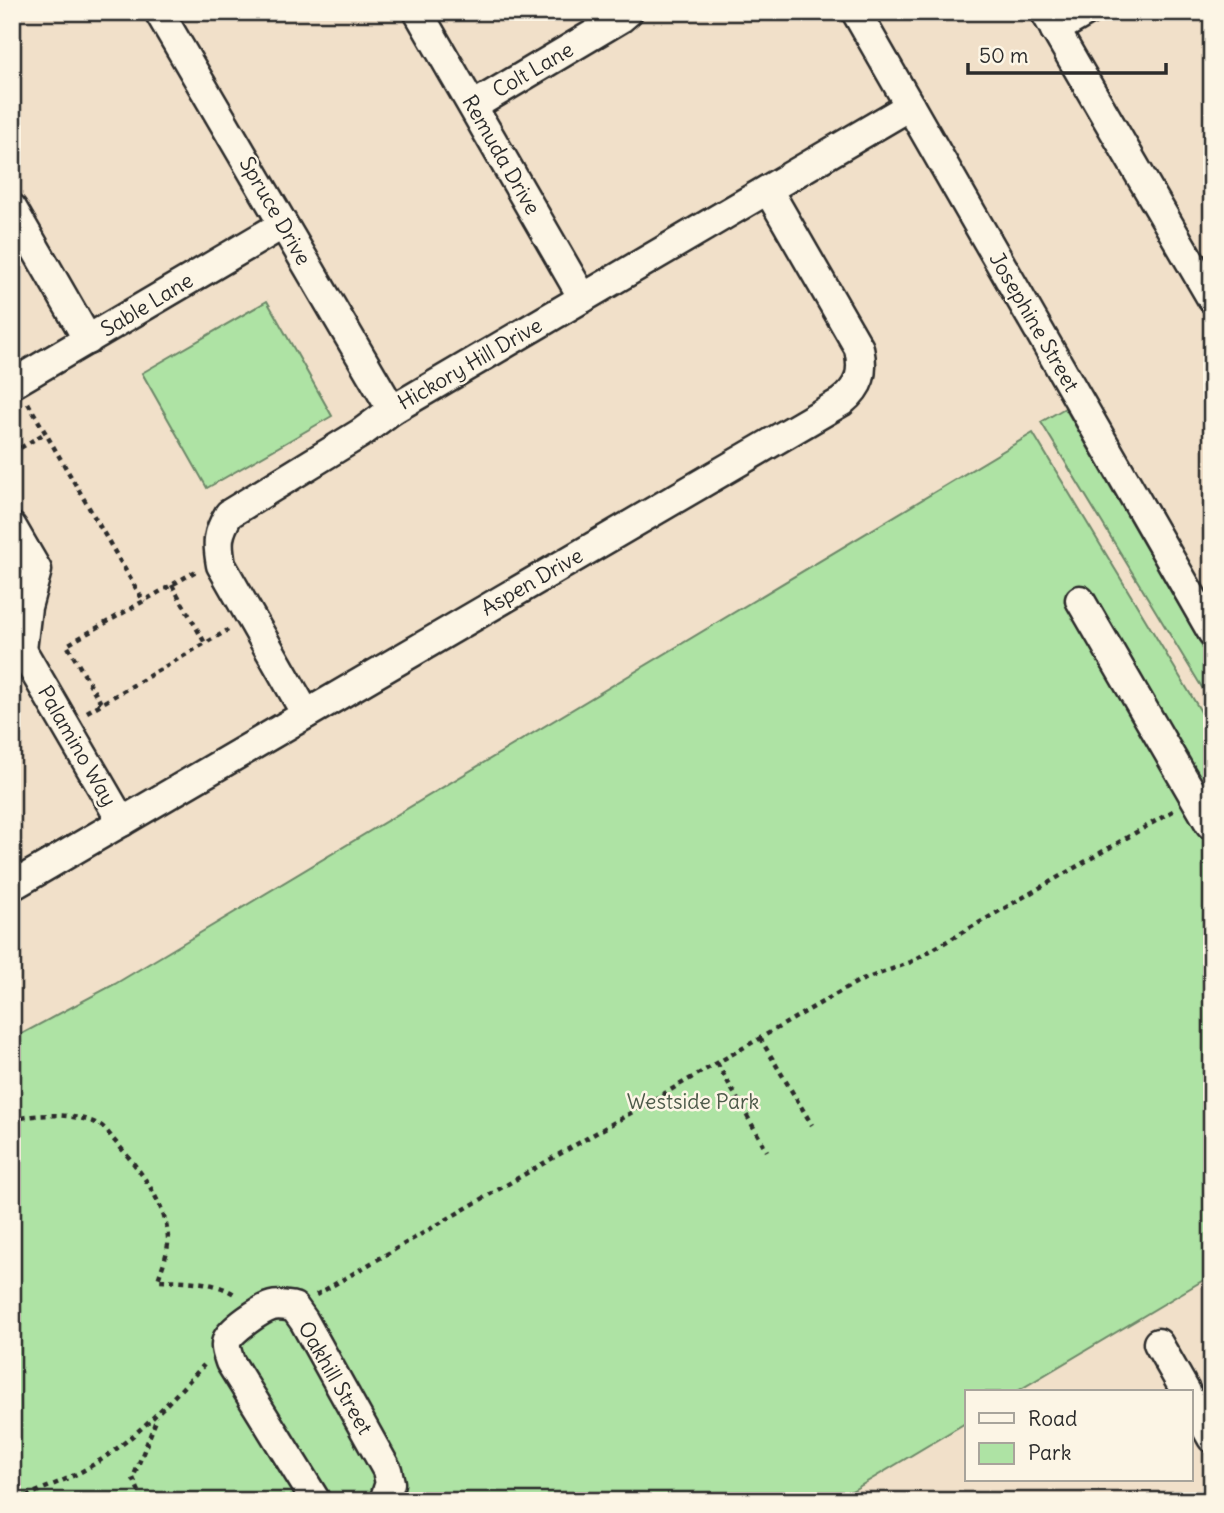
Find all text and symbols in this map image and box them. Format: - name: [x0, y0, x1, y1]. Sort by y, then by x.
- scale bar: [968, 32, 1166, 76]
- street label: Colt Lane: [487, 36, 578, 103]
- text: 50 m: [979, 42, 1028, 69]
- street label: Remuda Drive: [456, 90, 547, 219]
- street label: Spruce Drive: [234, 152, 317, 270]
- street label: Josephine Street: [984, 247, 1085, 396]
- street label: Sable Lane: [96, 266, 198, 343]
- street label: Hickory Hill Drive: [393, 311, 547, 416]
- street label: Aspen Drive: [476, 542, 587, 622]
- street label: Palamino Way: [32, 681, 123, 811]
- park label: Westside Park: [627, 1088, 759, 1115]
- street label: Oakhill Street: [292, 1316, 379, 1439]
- legend: [965, 1390, 1192, 1482]
- text: Road: [1028, 1405, 1077, 1432]
- text: Park: [1028, 1439, 1071, 1466]

